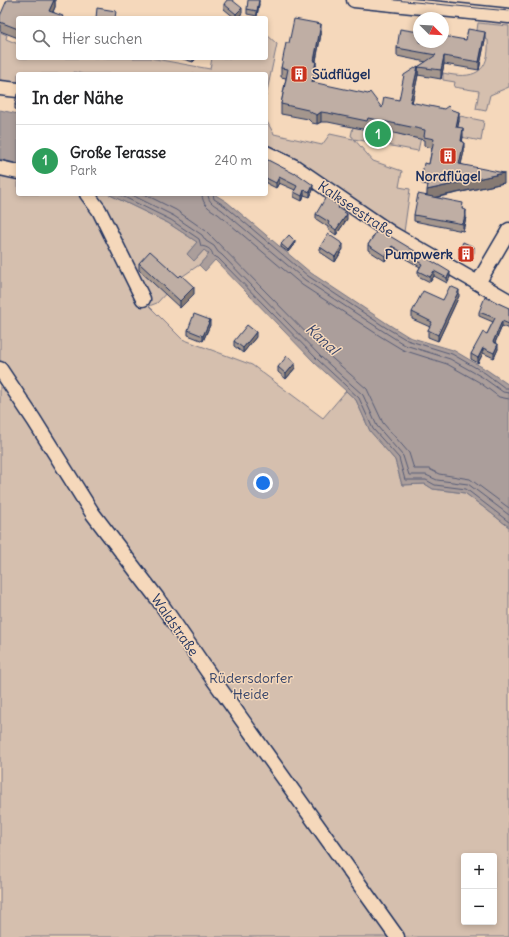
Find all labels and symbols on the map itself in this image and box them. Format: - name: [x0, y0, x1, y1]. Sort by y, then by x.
- north arrow: [413, 12, 449, 48]
- building icon: Südflügel: [289, 64, 309, 84]
- place label: Südflügel: [312, 65, 370, 83]
- pin: 1: [365, 119, 391, 149]
- building icon: Nordflügel: [438, 146, 458, 166]
- place label: Nordflügel: [415, 167, 481, 185]
- street label: Kalkseestraße: [314, 177, 398, 241]
- building icon: Pumpwerk: [456, 244, 476, 264]
- place label: Pumpwerk: [385, 245, 453, 263]
- water label: Kanal: [302, 319, 345, 360]
- your location: [253, 473, 273, 493]
- street label: Waldstraße: [147, 591, 203, 659]
- park label: Rüdersdorfer Heide: [209, 669, 293, 703]

